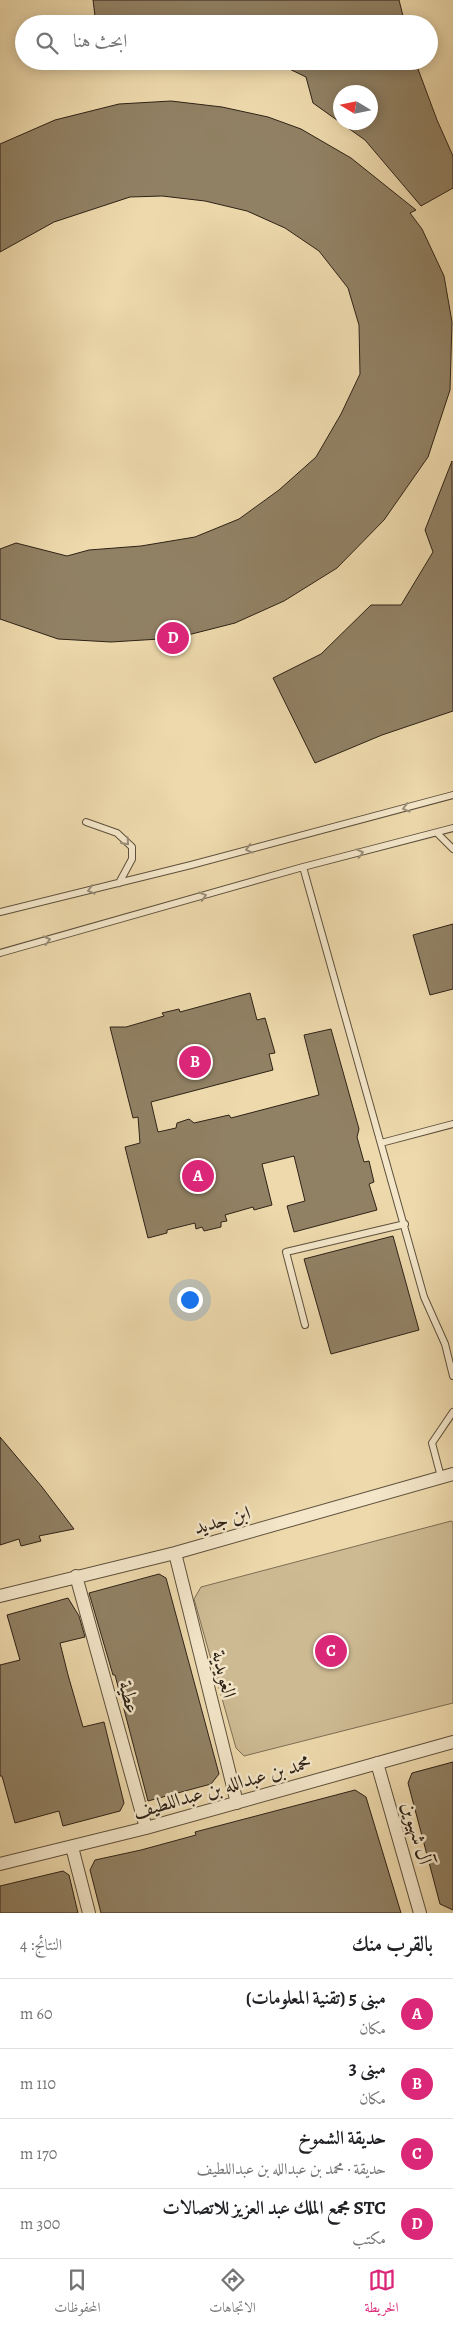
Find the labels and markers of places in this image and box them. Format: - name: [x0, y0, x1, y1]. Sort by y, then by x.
- pin: D: [157, 619, 189, 657]
- pin: B: [179, 1043, 211, 1081]
- pin: A: [182, 1157, 214, 1195]
- pin: C: [315, 1632, 347, 1670]

